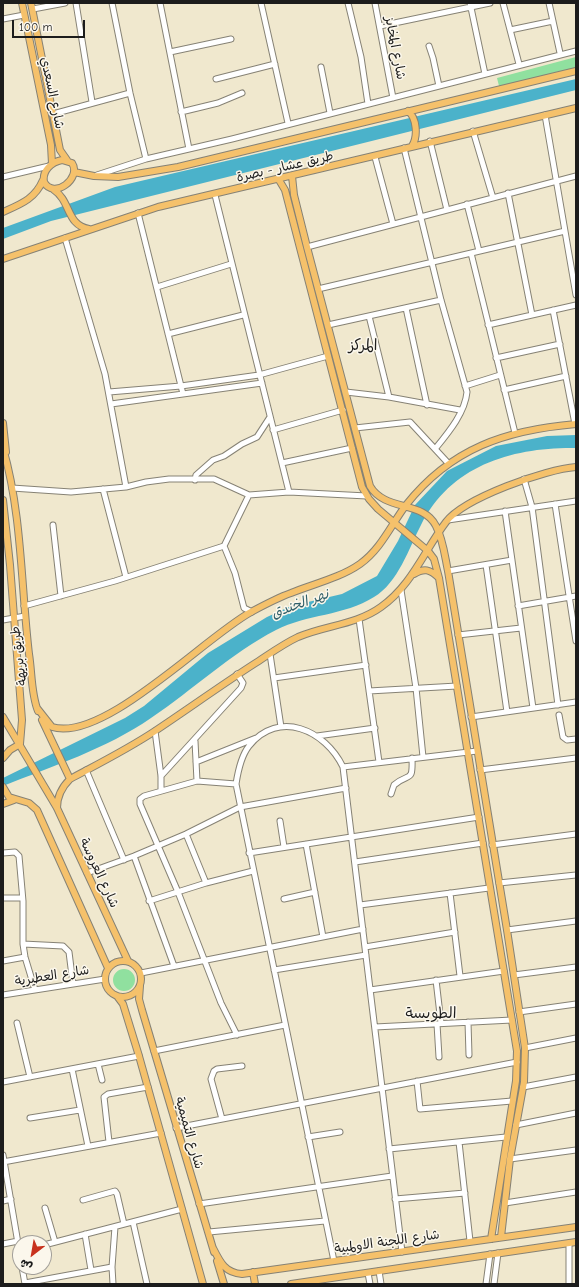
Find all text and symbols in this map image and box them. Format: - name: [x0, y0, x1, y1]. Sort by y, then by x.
- scale bar: [14, 12, 87, 38]
- street label: شارع المخابز: [381, 15, 409, 81]
- text: 100 m: [19, 20, 52, 34]
- street label: شارع السعدي: [37, 56, 67, 130]
- street label: طريق عشار - بصرة: [235, 148, 335, 186]
- district label: المركز: [349, 337, 377, 355]
- water label: نهر الخندق: [269, 586, 331, 622]
- street label: طريق بريهة: [8, 625, 30, 687]
- street label: شارع العروسة: [76, 836, 122, 910]
- street label: شارع العطيرية: [14, 962, 90, 990]
- district label: الطويسة: [406, 1005, 456, 1023]
- street label: شارع التميمية: [171, 1095, 207, 1171]
- street label: شارع اللجنة الاولمبية: [333, 1227, 441, 1257]
- north arrow: [12, 1235, 52, 1275]
- text: ش: [18, 1256, 35, 1274]

